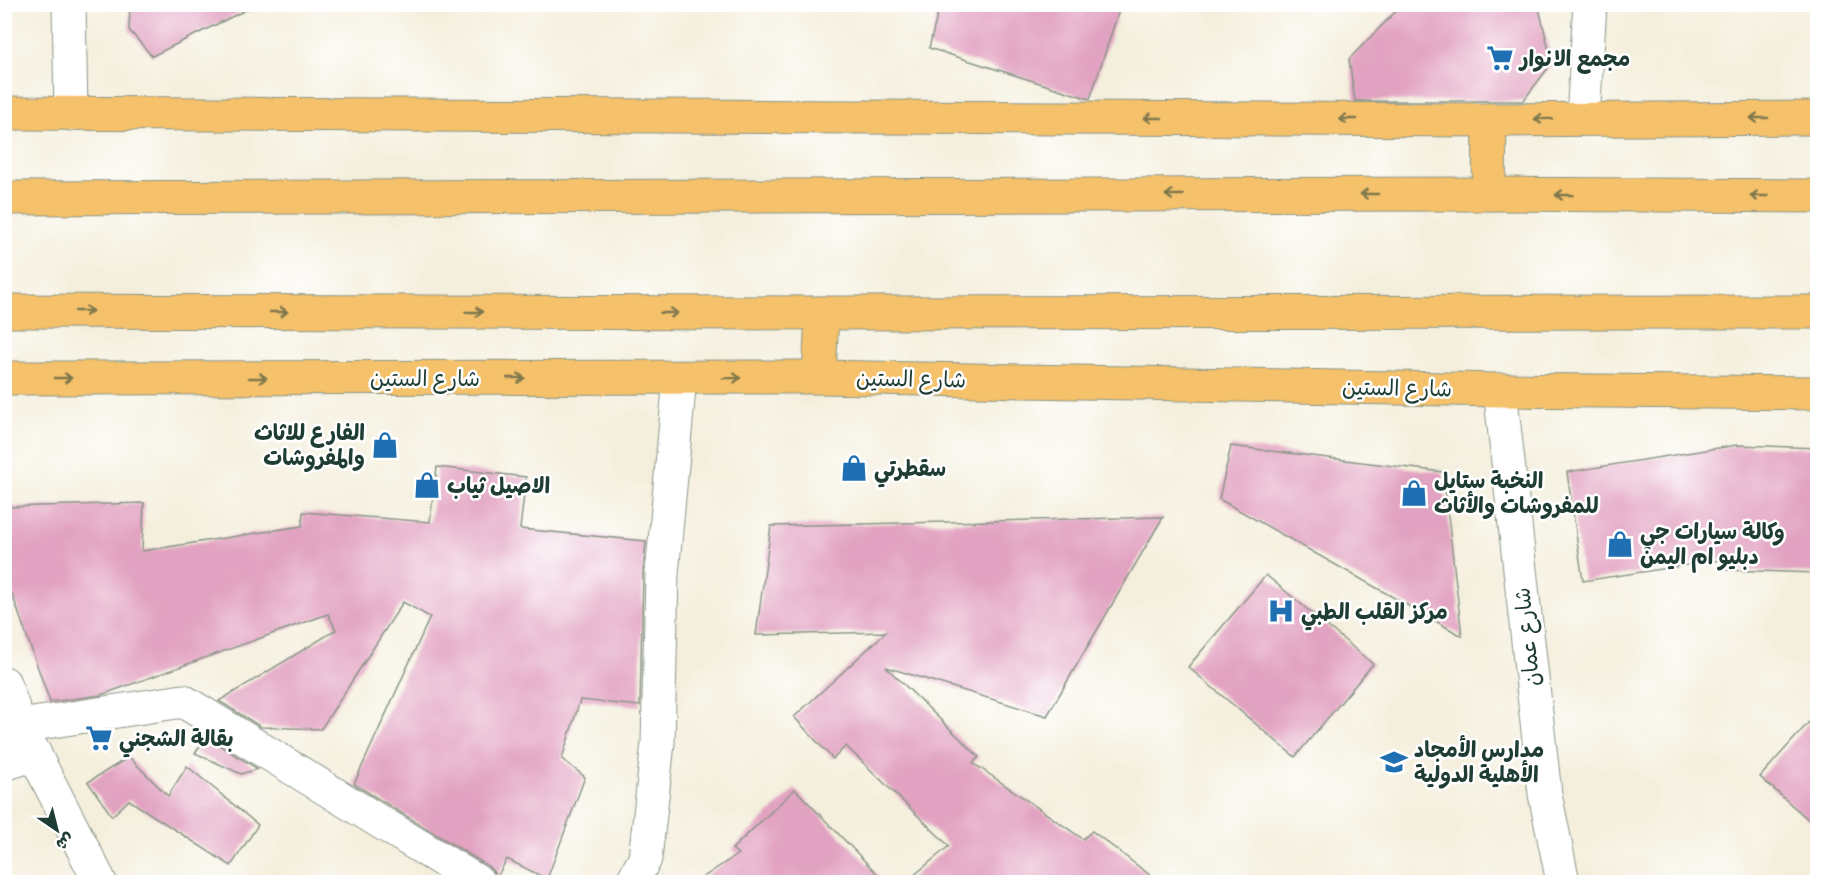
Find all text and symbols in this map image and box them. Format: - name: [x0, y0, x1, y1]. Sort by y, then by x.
- supermarket icon: مجمع الانوار: [1485, 43, 1515, 73]
- place label: مجمع الانوار: [1518, 45, 1630, 74]
- one-way arrow: [1750, 112, 1770, 124]
- one-way arrow: [1144, 113, 1164, 124]
- one-way arrow: [1339, 113, 1359, 125]
- one-way arrow: [1534, 113, 1554, 125]
- one-way arrow: [1360, 188, 1380, 200]
- one-way arrow: [1165, 189, 1185, 201]
- one-way arrow: [1555, 189, 1575, 201]
- one-way arrow: [1750, 190, 1770, 202]
- one-way arrow: [73, 305, 93, 317]
- one-way arrow: [268, 306, 288, 318]
- one-way arrow: [463, 306, 483, 318]
- one-way arrow: [658, 307, 678, 319]
- street label: شارع الستين: [370, 365, 480, 394]
- street label: شارع الستين: [856, 365, 966, 395]
- one-way arrow: [52, 372, 72, 384]
- one-way arrow: [247, 372, 267, 384]
- one-way arrow: [505, 372, 525, 384]
- one-way arrow: [721, 372, 741, 384]
- street label: شارع الستين: [1342, 374, 1452, 404]
- place label: الفارع للاثاث والمفروشات: [254, 419, 365, 473]
- shop icon: الفارع للاثاث والمفروشات: [370, 430, 400, 460]
- shop icon: سقطرتي: [839, 453, 869, 483]
- place label: سقطرتي: [874, 455, 946, 488]
- place label: النخبة ستايل للمفروشات والأثاث: [1434, 467, 1599, 519]
- shop icon: الاصيل ثياب: [412, 470, 442, 500]
- place label: الاصيل ثياب: [447, 472, 550, 499]
- shop icon: النخبة ستايل للمفروشات والأثاث: [1399, 478, 1429, 508]
- place label: وكالة سيارات جي دبليو ام اليمن: [1640, 518, 1785, 573]
- shop icon: وكالة سيارات جي دبليو ام اليمن: [1605, 529, 1635, 559]
- street label: شارع عمان: [1508, 586, 1548, 688]
- hospital icon: مركز القلب الطبي: [1266, 596, 1296, 626]
- place label: مركز القلب الطبي: [1301, 598, 1448, 631]
- supermarket icon: بقالة الشجني: [84, 723, 114, 753]
- place label: بقالة الشجني: [119, 725, 234, 758]
- place label: مدارس الأمجاد الأهلية الدولية: [1414, 735, 1544, 789]
- school or university icon: مدارس الأمجاد الأهلية الدولية: [1379, 747, 1409, 777]
- north arrow: [27, 800, 87, 860]
- text: ش: [53, 829, 78, 855]

